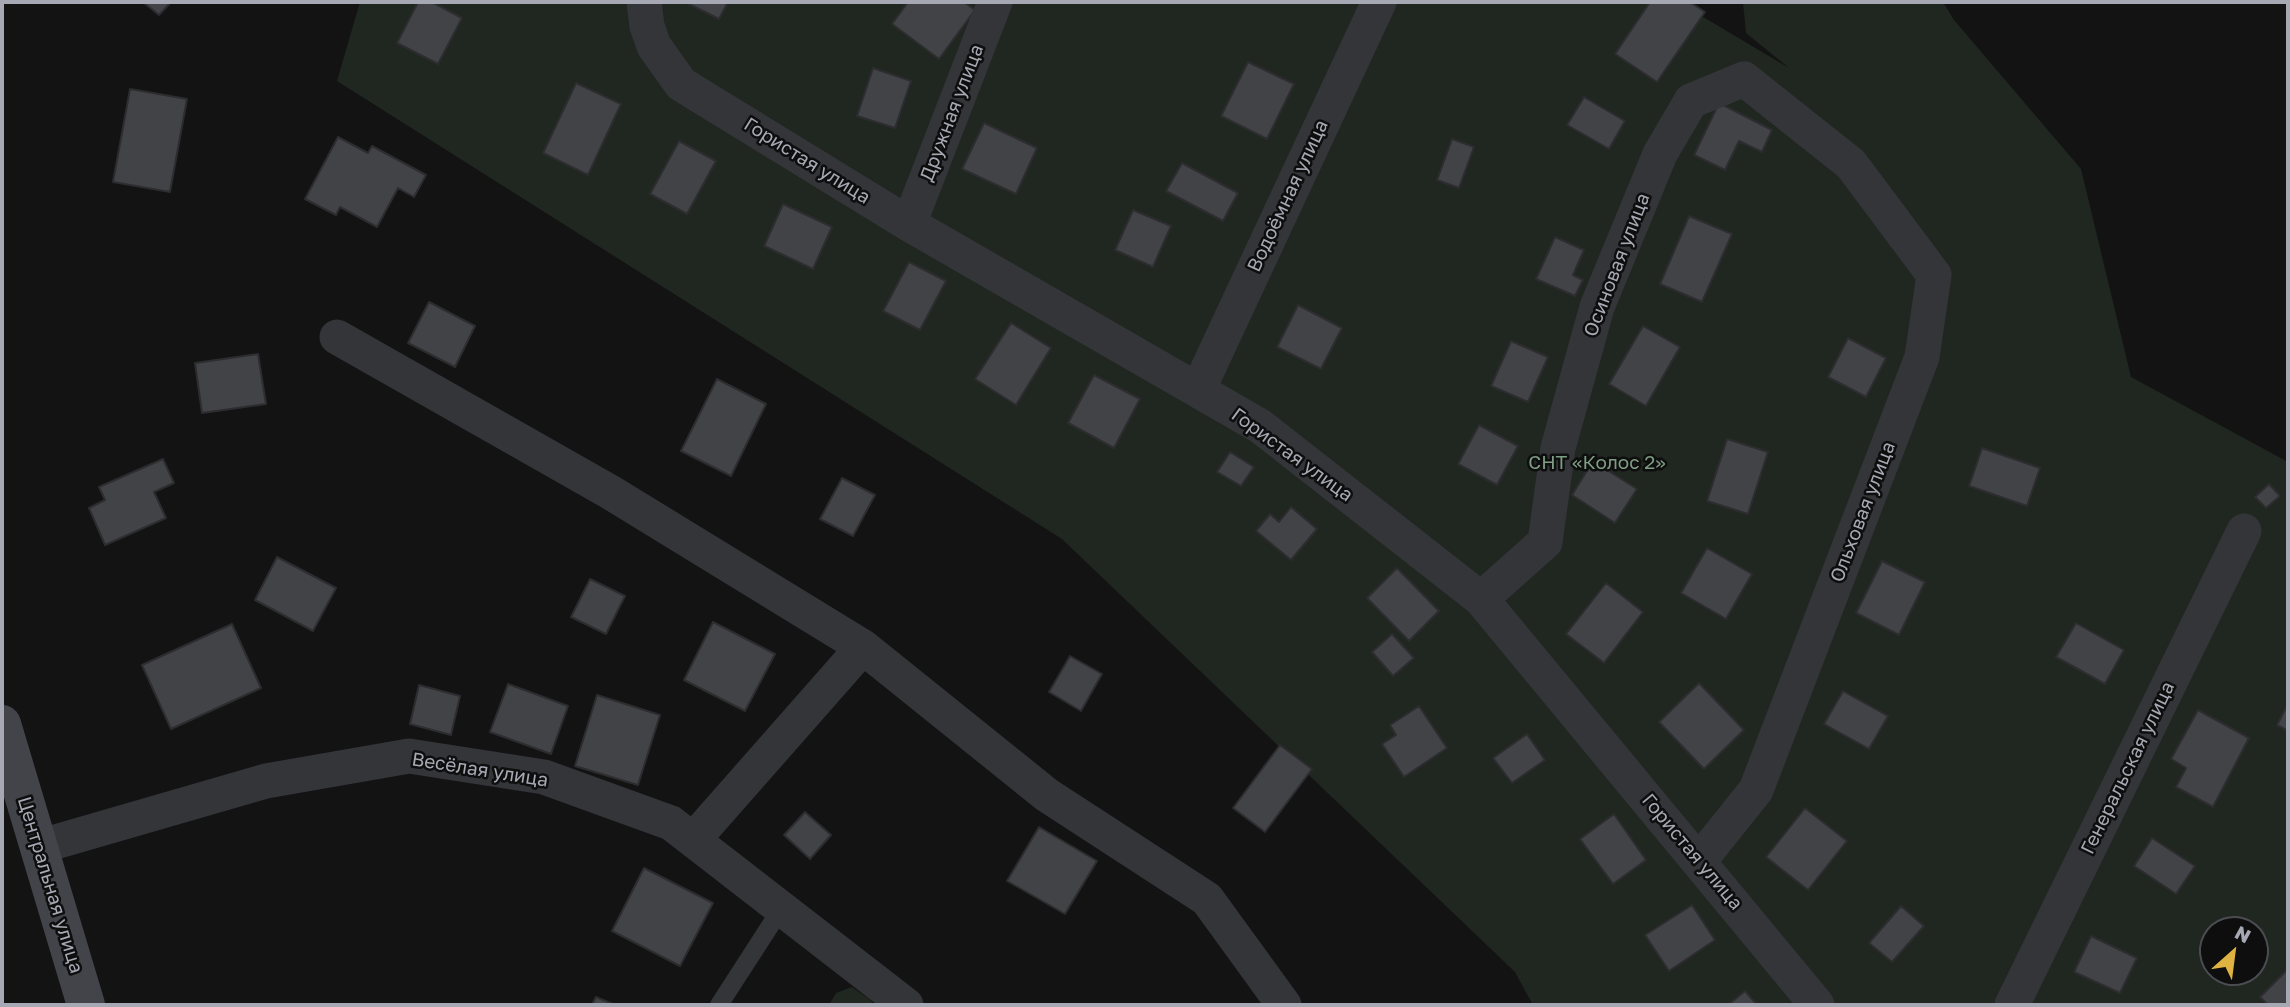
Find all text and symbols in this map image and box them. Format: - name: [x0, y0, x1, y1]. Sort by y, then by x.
- street label: Дружная улица: [915, 41, 989, 185]
- street label: Гористая улица: [740, 113, 874, 209]
- street label: Водоёмная улица: [1243, 116, 1333, 276]
- street label: Осиновая улица: [1579, 190, 1655, 340]
- street label: Гористая улица: [1227, 403, 1357, 507]
- street label: Ольховая улица: [1826, 439, 1900, 585]
- park label: СНТ «Колос 2»: [1528, 452, 1666, 474]
- street label: Генеральская улица: [2076, 678, 2180, 858]
- street label: Весёлая улица: [410, 748, 550, 792]
- street label: Гористая улица: [1637, 789, 1747, 915]
- street label: Центральная улица: [12, 794, 88, 976]
- north arrow: [2199, 916, 2269, 986]
- text: N: [2231, 920, 2255, 947]

